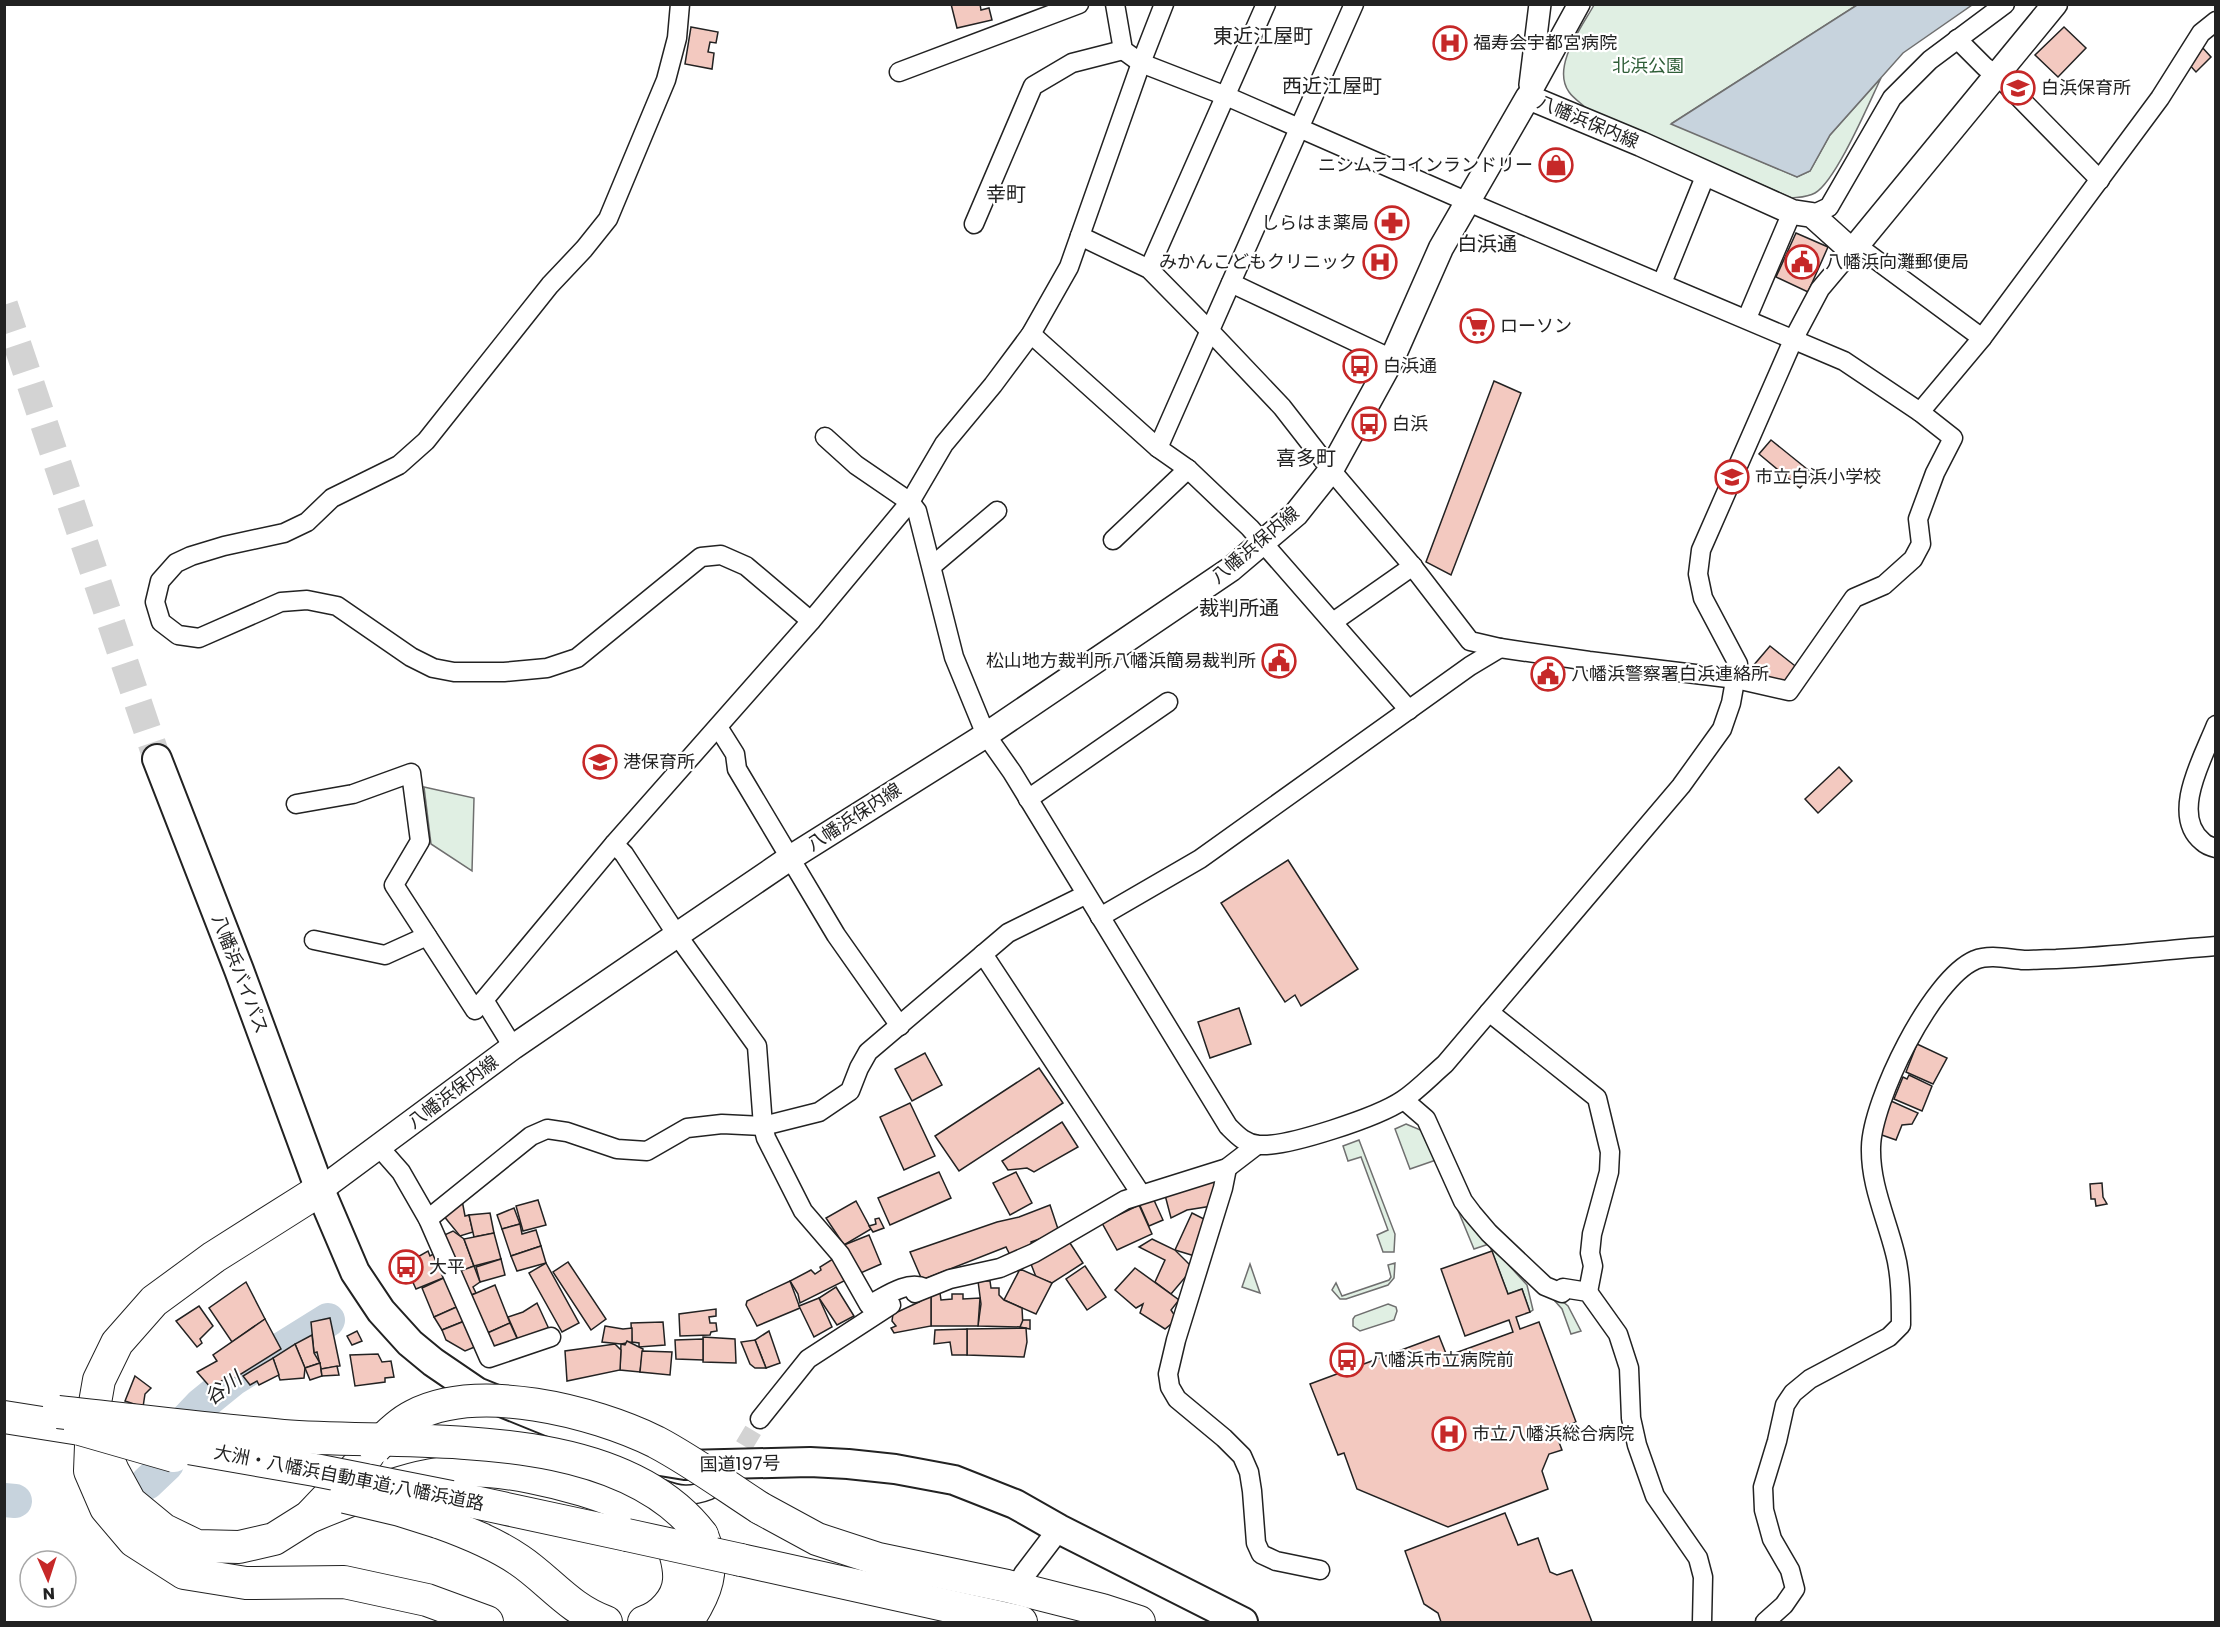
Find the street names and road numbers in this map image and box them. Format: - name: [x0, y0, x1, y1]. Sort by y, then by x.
- street label: 八幡浜保内線: [1534, 89, 1643, 154]
- street label: 八幡浜保内線: [1205, 500, 1304, 589]
- street label: 八幡浜保内線: [802, 777, 906, 856]
- street label: 八幡浜バイパス: [206, 911, 275, 1037]
- street label: 八幡浜保内線: [402, 1049, 503, 1134]
- street label: 大洲・八幡浜自動車道;八幡浜道路: [212, 1439, 486, 1516]
- street label: 国道197号: [699, 1450, 781, 1477]

